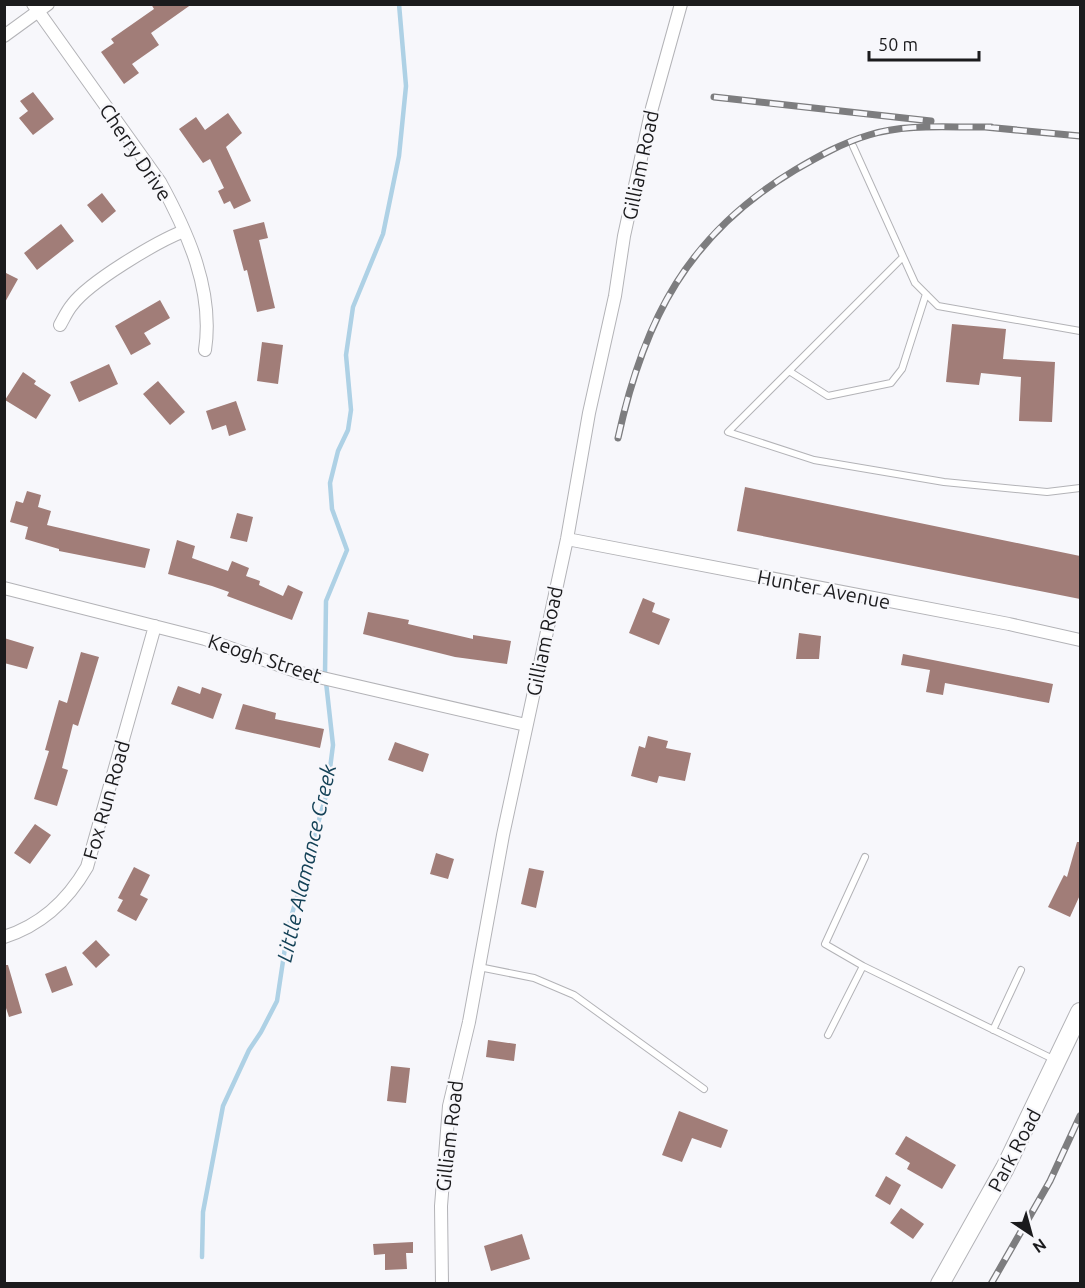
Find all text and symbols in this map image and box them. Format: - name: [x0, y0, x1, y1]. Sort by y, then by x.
- scale bar: [869, 24, 978, 62]
- text: 50 m: [878, 34, 918, 54]
- street label: Cherry Drive: [95, 99, 177, 205]
- street label: Gilliam Road: [617, 108, 663, 222]
- street label: Hunter Avenue: [755, 565, 893, 613]
- street label: Gilliam Road: [521, 584, 567, 698]
- street label: Keogh Street: [205, 629, 325, 687]
- street label: Fox Run Road: [78, 738, 134, 862]
- water label: Little Alamance Creek: [272, 762, 340, 964]
- street label: Gilliam Road: [431, 1079, 467, 1193]
- street label: Park Road: [983, 1105, 1045, 1195]
- north arrow: [1001, 1204, 1061, 1264]
- text: N: [1030, 1235, 1050, 1257]

